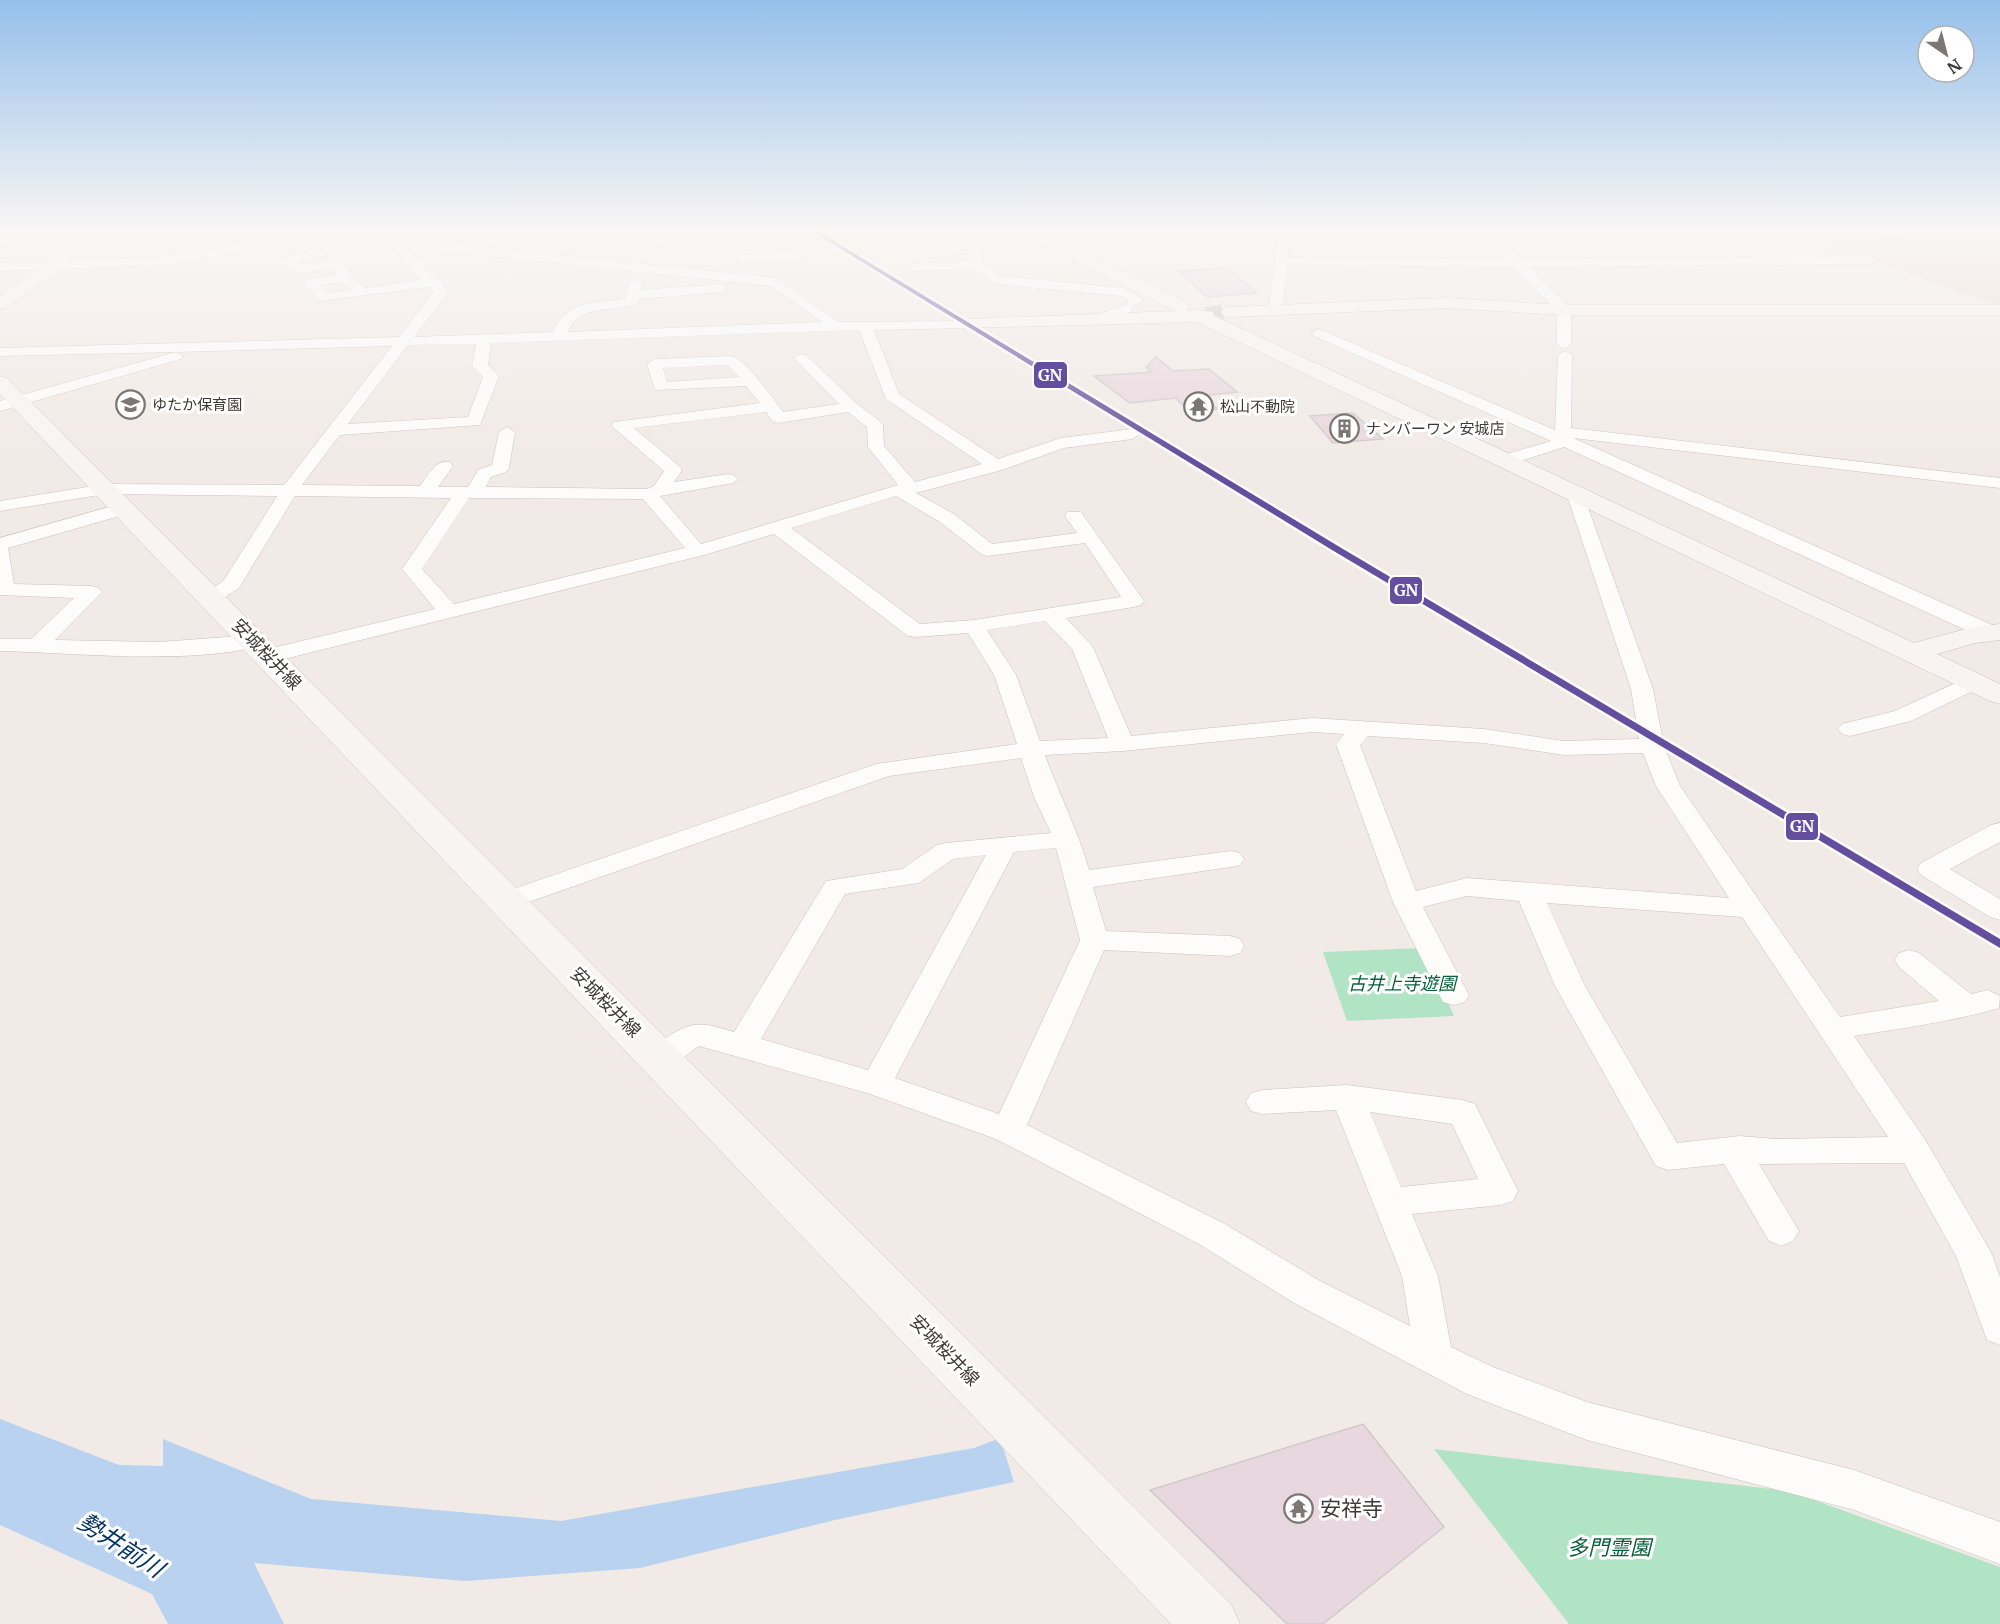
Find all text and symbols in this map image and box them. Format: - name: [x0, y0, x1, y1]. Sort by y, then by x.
- north arrow: [1916, 24, 1976, 84]
- text: N: [1943, 54, 1966, 78]
- line badge: GN: [1033, 361, 1068, 389]
- text: GN: [1038, 365, 1062, 385]
- school or university icon: ゆたか保育園: [115, 388, 147, 420]
- temple icon: 松山不動院: [1183, 390, 1215, 422]
- place label: ゆたか保育園: [152, 395, 242, 414]
- place label: 松山不動院: [1220, 397, 1295, 416]
- building icon: ナンバーワン 安城店: [1329, 412, 1361, 444]
- place label: ナンバーワン 安城店: [1366, 419, 1505, 438]
- line badge: GN: [1389, 576, 1423, 605]
- text: GN: [1394, 580, 1418, 600]
- street label: 安城桜井線: [227, 614, 307, 694]
- line badge: GN: [1785, 812, 1819, 841]
- text: GN: [1790, 816, 1814, 836]
- street label: 安城桜井線: [566, 962, 646, 1042]
- park label: 古井上寺遊園: [1348, 972, 1459, 995]
- street label: 安城桜井線: [905, 1310, 985, 1390]
- temple icon: 安祥寺: [1283, 1492, 1315, 1524]
- place label: 安祥寺: [1320, 1495, 1383, 1522]
- water label: 勢井前川: [72, 1506, 172, 1586]
- park label: 多門霊園: [1567, 1534, 1654, 1561]

